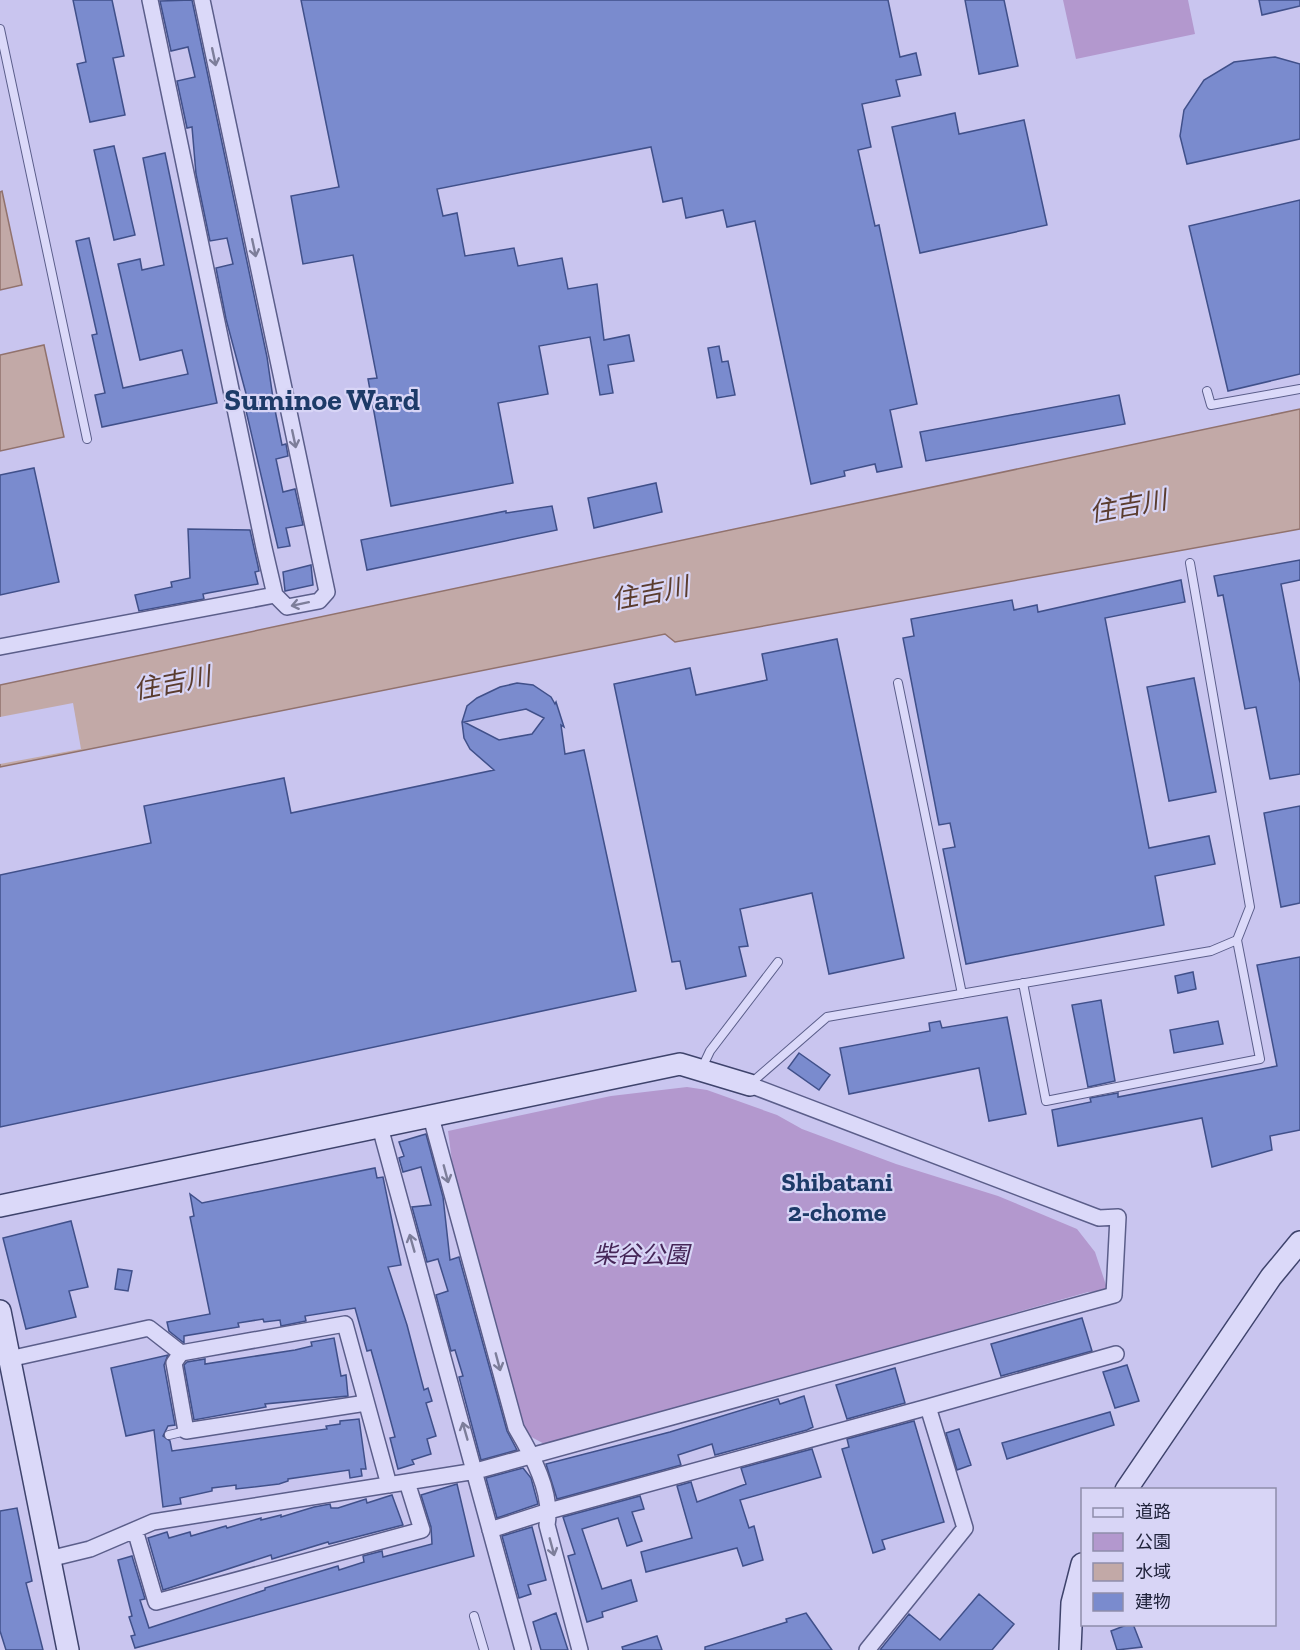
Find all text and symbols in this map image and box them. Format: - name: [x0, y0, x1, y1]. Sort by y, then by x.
- one-way arrow: [209, 47, 220, 67]
- one-way arrow: [249, 238, 260, 257]
- district label: Suminoe Ward: [224, 382, 420, 418]
- one-way arrow: [289, 429, 301, 448]
- water label: 住吉川: [1087, 483, 1172, 529]
- water label: 住吉川: [609, 569, 694, 616]
- one-way arrow: [291, 599, 310, 611]
- water label: 住吉川: [131, 659, 216, 706]
- one-way arrow: [441, 1164, 453, 1183]
- district label: Shibatani 2-chome: [781, 1166, 893, 1228]
- one-way arrow: [406, 1234, 418, 1253]
- park label: 柴谷公園: [593, 1240, 692, 1269]
- one-way arrow: [492, 1352, 504, 1371]
- one-way arrow: [459, 1422, 470, 1441]
- legend: [1081, 1488, 1276, 1626]
- text: 道路: [1135, 1501, 1171, 1523]
- text: 公園: [1135, 1531, 1171, 1553]
- one-way arrow: [547, 1537, 559, 1556]
- text: 水域: [1135, 1561, 1171, 1583]
- text: 建物: [1135, 1591, 1171, 1613]

